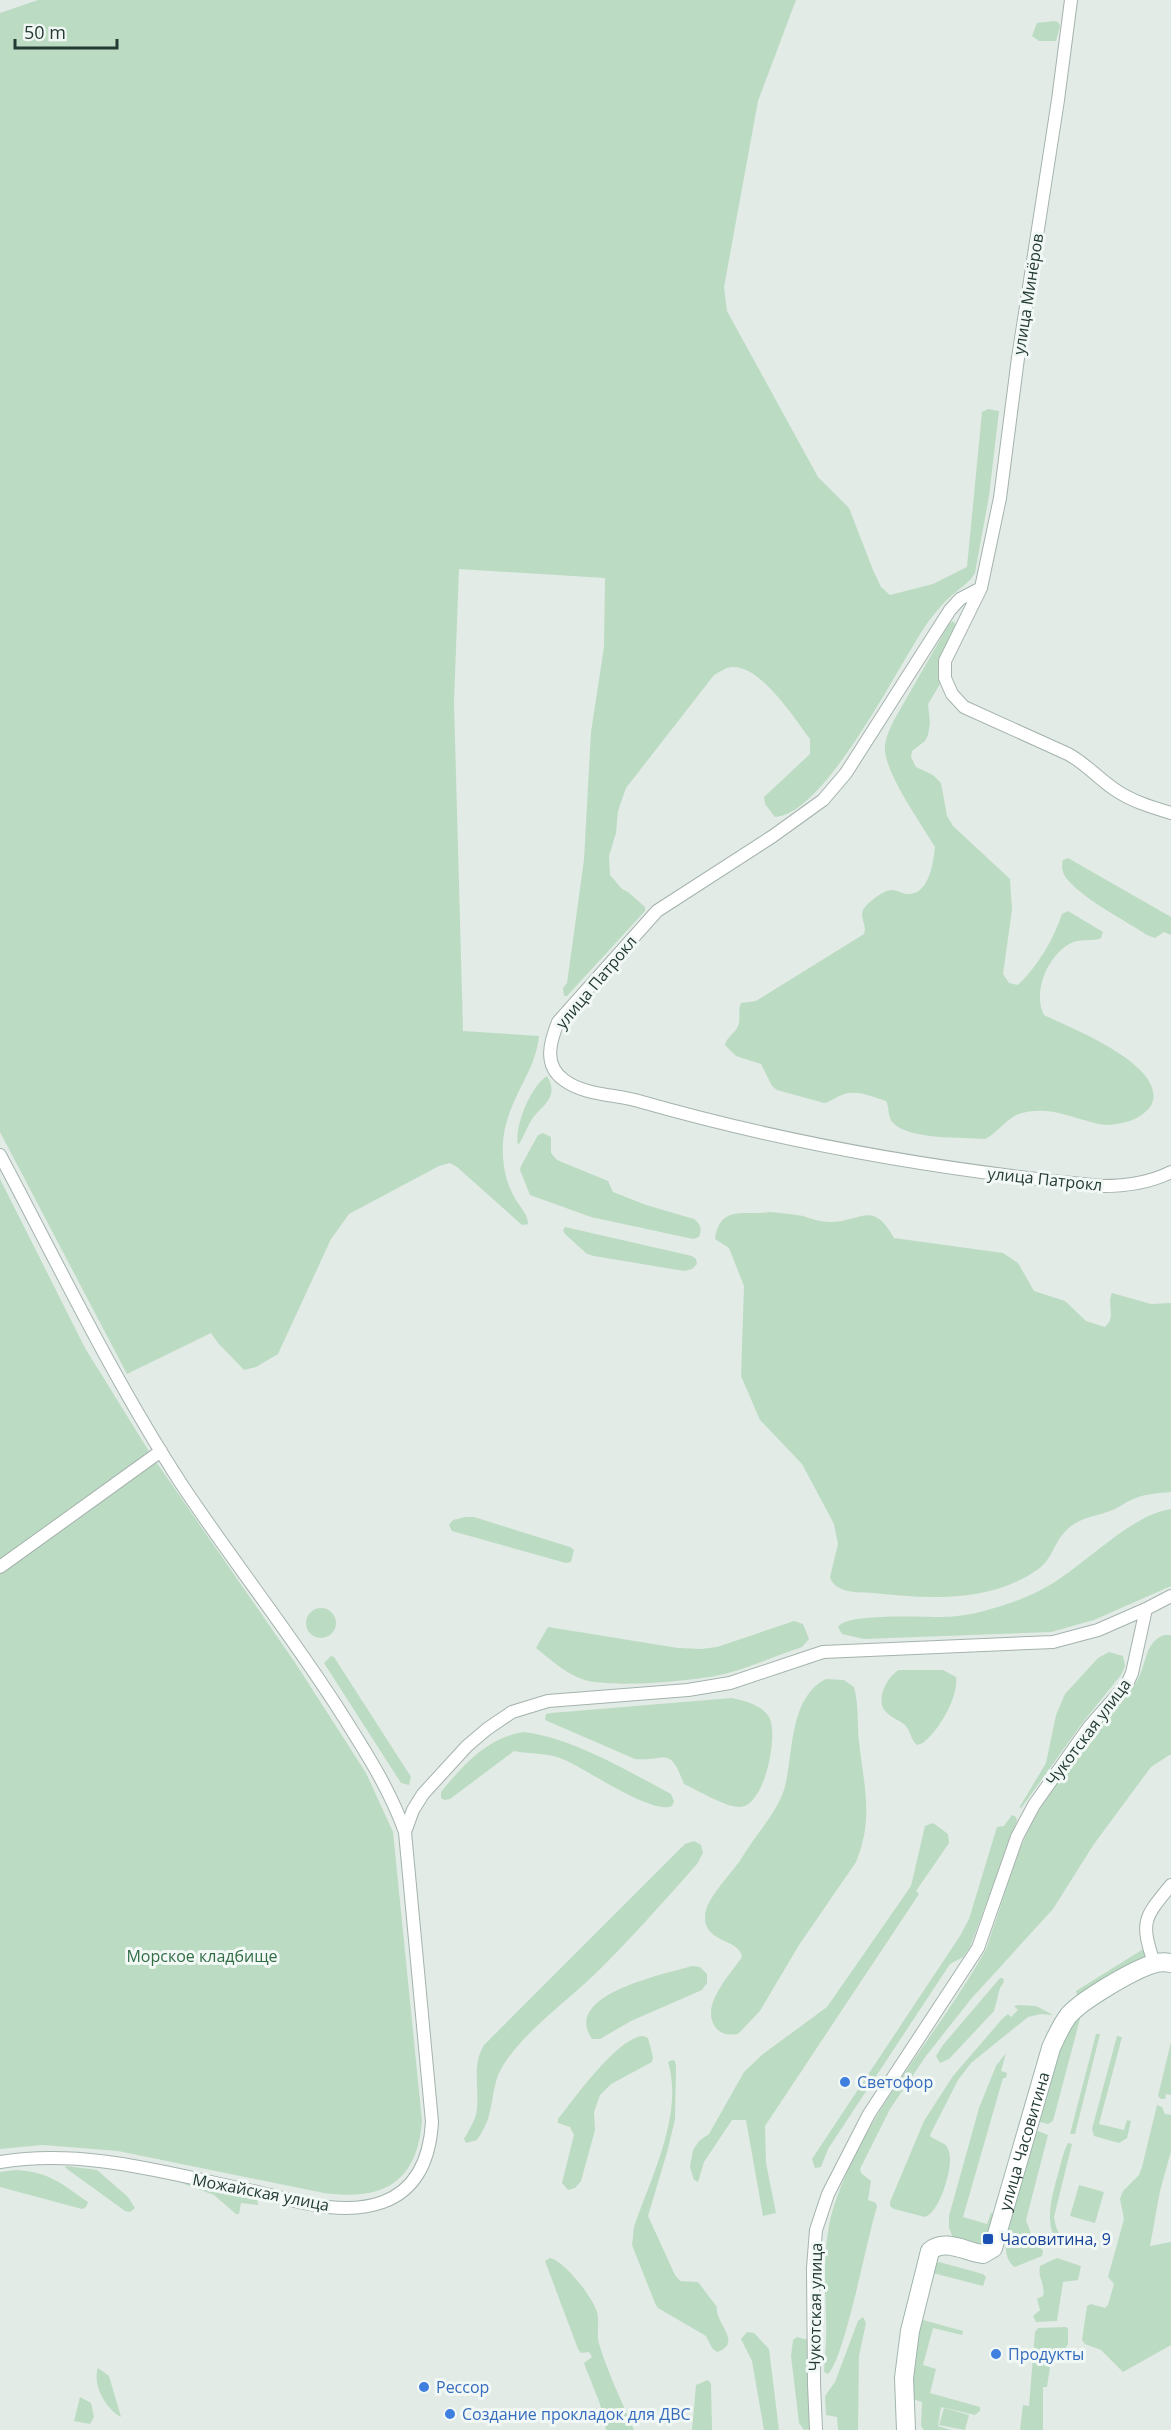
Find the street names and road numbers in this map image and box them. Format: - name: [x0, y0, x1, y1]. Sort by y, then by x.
- street label: улица Минёров: [1008, 232, 1048, 356]
- street label: улица Патрокл: [551, 931, 641, 1033]
- street label: улица Патрокл: [987, 1162, 1103, 1196]
- street label: Чукотская улица: [1041, 1674, 1135, 1790]
- street label: улица Часовитина: [993, 2069, 1055, 2213]
- street label: Можайская улица: [191, 2168, 331, 2216]
- street label: Чукотская улица: [803, 2243, 827, 2371]

